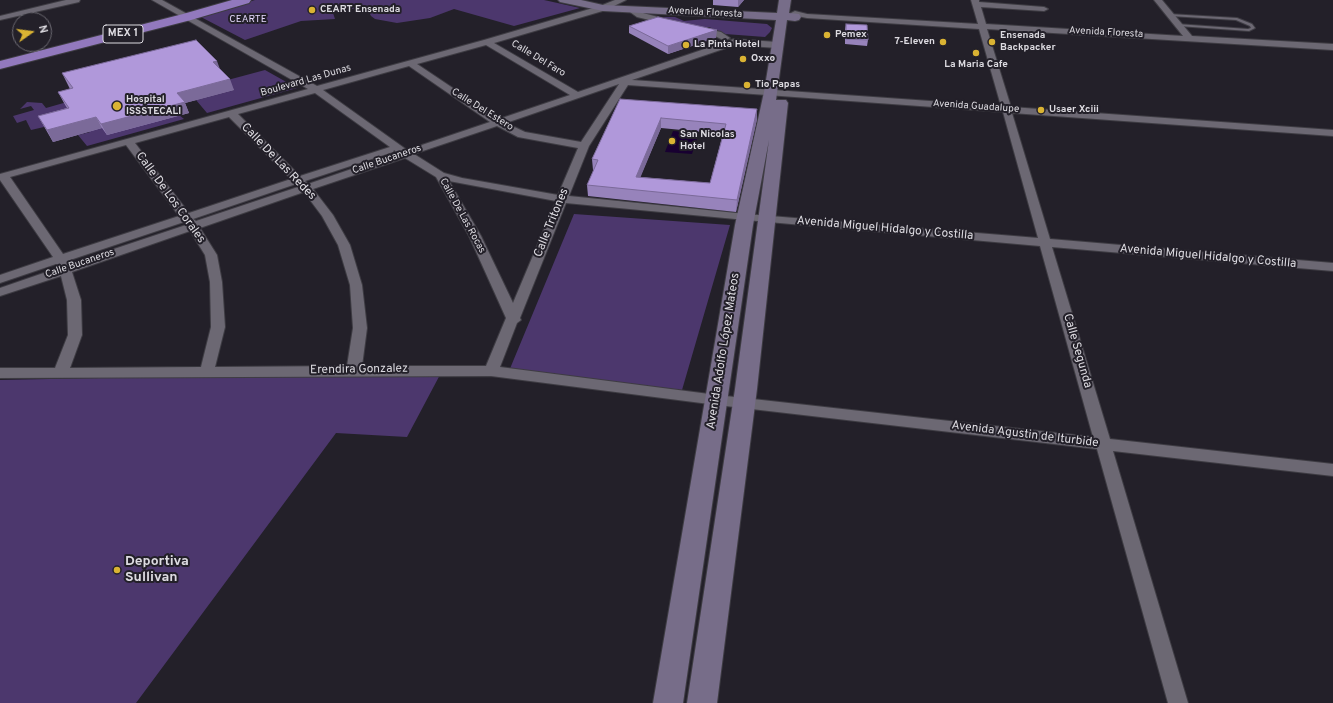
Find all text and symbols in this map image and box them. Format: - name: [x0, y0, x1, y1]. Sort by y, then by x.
- place label: CEART Ensenada: [320, 4, 400, 16]
- marker: CEART Ensenada: [307, 5, 317, 15]
- street label: Avenida Floresta: [668, 5, 742, 21]
- north arrow: [12, 12, 52, 52]
- park label: CEARTE: [229, 14, 267, 26]
- text: N: [35, 24, 50, 35]
- road number: MEX 1: [103, 25, 143, 43]
- street label: Avenida Floresta: [1069, 25, 1143, 41]
- place label: Pemex: [835, 29, 867, 41]
- marker: Pemex: [822, 30, 832, 40]
- place label: Ensenada Backpacker: [1000, 30, 1056, 54]
- place label: 7-Eleven: [895, 36, 935, 48]
- marker: 7-Eleven: [938, 37, 948, 47]
- marker: Ensenada Backpacker: [987, 37, 997, 47]
- street label: Calle Del Faro: [509, 38, 567, 80]
- place label: La Pinta Hotel: [694, 39, 760, 51]
- marker: La Pinta Hotel: [681, 40, 691, 50]
- marker: La Maria Cafe: [971, 48, 981, 58]
- place label: Oxxo: [751, 53, 775, 65]
- marker: Oxxo: [738, 54, 748, 64]
- place label: La Maria Cafe: [944, 59, 1008, 71]
- street label: Boulevard Las Dunas: [259, 62, 353, 100]
- place label: Tio Papas: [755, 79, 800, 91]
- marker: Tio Papas: [742, 80, 752, 90]
- street label: Calle Del Estero: [449, 86, 515, 134]
- place label: Hospital ISSSTECALI: [126, 94, 181, 118]
- street label: Avenida Guadalupe: [932, 98, 1020, 116]
- marker: Hospital ISSSTECALI: [111, 100, 123, 112]
- place label: Usaer Xciii: [1049, 104, 1099, 116]
- marker: Usaer Xciii: [1036, 105, 1046, 115]
- street label: Calle De Las Redes: [238, 120, 318, 204]
- place label: San Nicolas Hotel: [680, 129, 735, 152]
- marker: San Nicolas Hotel: [667, 136, 677, 146]
- street label: Calle Bucaneros: [351, 143, 423, 177]
- street label: Calle De Los Corales: [132, 150, 208, 246]
- street label: Calle De Las Rocas: [436, 176, 488, 256]
- street label: Calle Tritones: [532, 186, 572, 260]
- street label: Avenida Miguel Hidalgo y Costilla: [796, 214, 974, 244]
- street label: Avenida Miguel Hidalgo y Costilla: [1119, 242, 1297, 272]
- street label: Calle Bucaneros: [44, 247, 116, 281]
- street label: Avenida Adolfo López Mateos: [705, 272, 743, 430]
- street label: Calle Segunda: [1059, 312, 1095, 390]
- street label: Erendira Gonzalez: [310, 362, 408, 378]
- street label: Avenida Agustin de Iturbide: [951, 419, 1099, 451]
- place label: Deportiva Sullivan: [125, 554, 189, 586]
- marker: Deportiva Sullivan: [112, 565, 122, 575]

